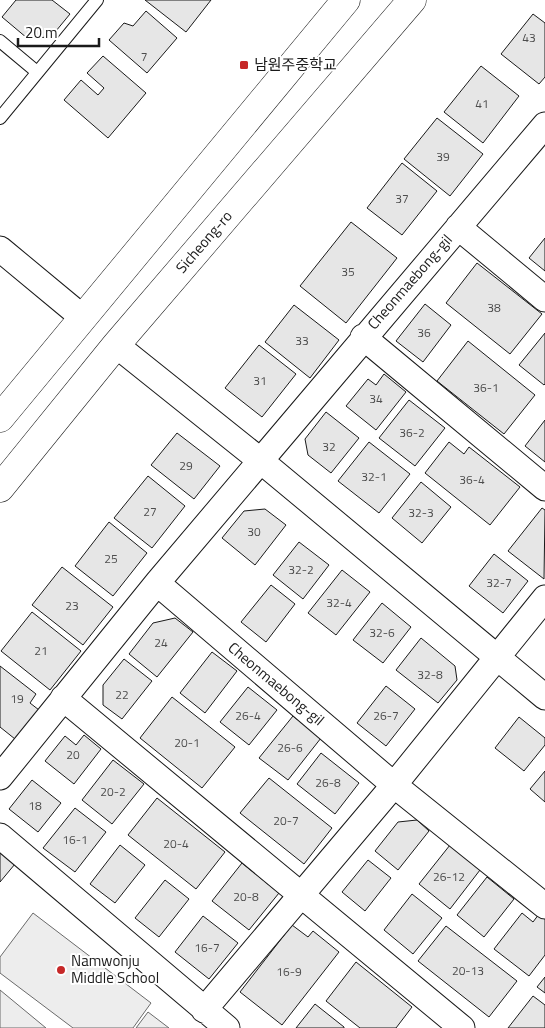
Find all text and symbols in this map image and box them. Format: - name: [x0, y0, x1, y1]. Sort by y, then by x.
- scale bar: [18, 15, 99, 47]
- text: 20 m: [25, 21, 58, 44]
- house number: 43: [522, 28, 536, 47]
- house number: 7: [141, 47, 147, 66]
- place label: 남원주중학교: [254, 53, 337, 76]
- marker: 남원주중학교: [238, 59, 250, 71]
- house number: 41: [475, 94, 489, 113]
- house number: 39: [436, 147, 450, 166]
- house number: 37: [395, 189, 409, 208]
- street label: Sicheong-ro: [170, 205, 237, 278]
- street label: Cheonmaebong-gil: [362, 229, 458, 334]
- house number: 35: [341, 262, 355, 281]
- house number: 38: [487, 298, 501, 317]
- house number: 36: [417, 323, 431, 342]
- house number: 33: [295, 331, 309, 350]
- house number: 31: [253, 371, 267, 390]
- house number: 36-1: [473, 378, 499, 397]
- house number: 34: [369, 389, 383, 408]
- house number: 36-2: [399, 423, 425, 442]
- house number: 32: [322, 437, 336, 456]
- house number: 29: [179, 456, 193, 475]
- house number: 32-1: [361, 467, 387, 486]
- house number: 36-4: [459, 470, 485, 489]
- house number: 27: [143, 502, 157, 521]
- house number: 32-3: [408, 503, 434, 522]
- house number: 30: [247, 522, 261, 541]
- house number: 25: [104, 549, 118, 568]
- house number: 32-2: [288, 560, 314, 579]
- house number: 32-7: [486, 573, 512, 592]
- house number: 32-4: [326, 593, 352, 612]
- house number: 23: [65, 596, 79, 615]
- house number: 32-6: [369, 623, 395, 642]
- house number: 24: [154, 633, 168, 652]
- street label: Cheonmaebong-gil: [223, 636, 330, 731]
- house number: 21: [34, 641, 48, 660]
- house number: 32-8: [417, 665, 443, 684]
- house number: 22: [115, 685, 129, 704]
- house number: 19: [10, 689, 24, 708]
- house number: 26-4: [235, 706, 261, 725]
- house number: 26-7: [373, 706, 399, 725]
- house number: 20-1: [174, 733, 200, 752]
- house number: 26-6: [277, 738, 303, 757]
- house number: 20: [66, 745, 80, 764]
- house number: 26-8: [315, 773, 341, 792]
- house number: 20-2: [100, 782, 126, 801]
- house number: 18: [28, 796, 42, 815]
- house number: 20-7: [273, 811, 299, 830]
- house number: 16-1: [62, 830, 88, 849]
- house number: 20-4: [163, 834, 189, 853]
- house number: 26-12: [433, 867, 465, 886]
- house number: 20-8: [233, 887, 259, 906]
- house number: 16-7: [194, 938, 220, 957]
- place label: Namwonju Middle School: [71, 949, 159, 989]
- house number: 20-13: [452, 961, 484, 980]
- house number: 16-9: [276, 962, 302, 981]
- marker: Namwonju Middle School: [55, 964, 67, 976]

